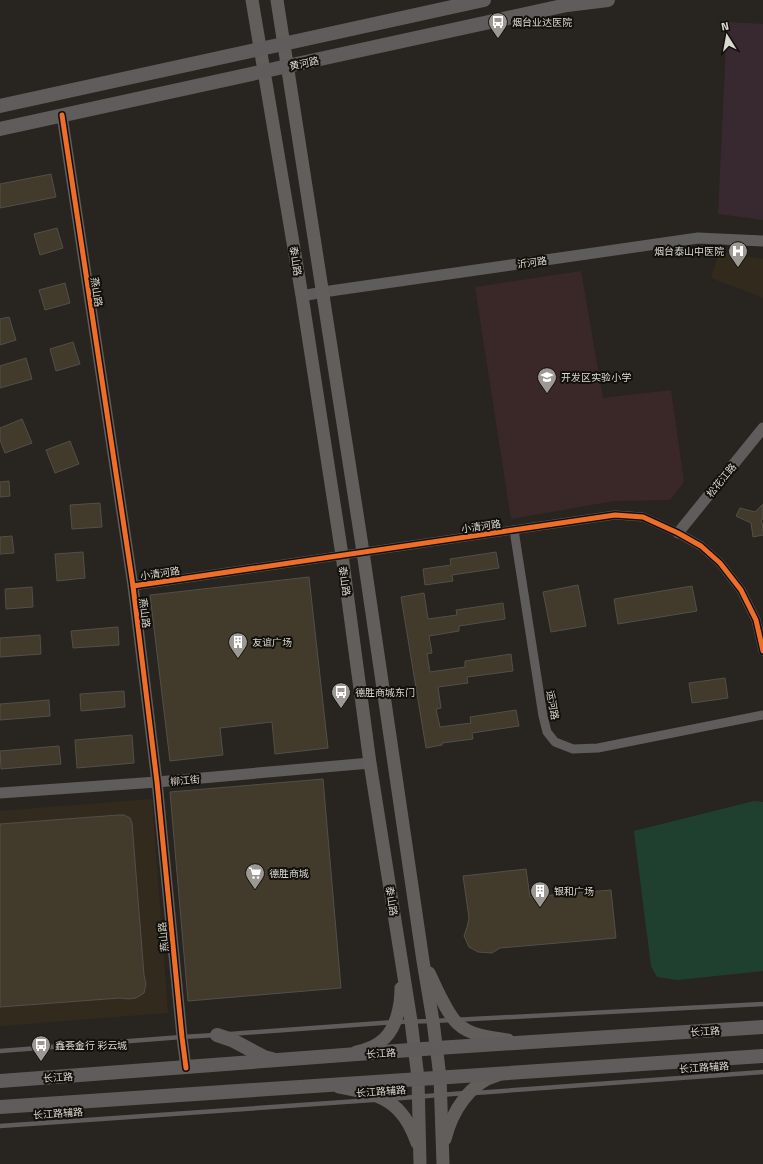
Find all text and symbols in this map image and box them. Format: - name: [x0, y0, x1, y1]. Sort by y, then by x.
- bus stop icon: 烟台业达医院: [487, 11, 509, 39]
- place label: 烟台业达医院: [512, 15, 572, 30]
- north arrow: [707, 16, 747, 56]
- text: N: [720, 18, 730, 35]
- street label: 黄河路: [288, 53, 320, 74]
- hospital icon: 烟台泰山中医院: [727, 240, 749, 268]
- place label: 烟台泰山中医院: [654, 244, 724, 259]
- street label: 泰山路: [286, 245, 305, 277]
- street label: 沂河路: [516, 253, 548, 272]
- street label: 燕山路: [87, 276, 106, 308]
- school or university icon: 开发区实验小学: [536, 366, 558, 394]
- place label: 开发区实验小学: [561, 370, 631, 385]
- street label: 松花江路: [703, 460, 740, 501]
- street label: 小清河路: [460, 516, 502, 537]
- street label: 小清河路: [139, 563, 181, 584]
- street label: 泰山路: [335, 565, 354, 597]
- street label: 燕山路: [135, 597, 154, 629]
- building icon: 友谊广场: [227, 631, 249, 659]
- place label: 友谊广场: [252, 635, 292, 650]
- bus stop icon: 德胜商城东门: [330, 681, 352, 709]
- place label: 德胜商城东门: [355, 685, 415, 700]
- street label: 运河路: [543, 689, 562, 721]
- street label: 柳江街: [169, 772, 201, 789]
- supermarket icon: 德胜商城: [244, 862, 266, 890]
- place label: 德胜商城: [269, 866, 309, 881]
- building icon: 银和广场: [529, 880, 551, 908]
- place label: 银和广场: [554, 884, 594, 899]
- street label: 泰山路: [382, 885, 401, 917]
- street label: 燕山路: [154, 921, 173, 953]
- street label: 长江路: [690, 1023, 721, 1040]
- bus stop icon: 鑫荟金行 彩云城: [30, 1034, 52, 1062]
- place label: 鑫荟金行 彩云城: [55, 1038, 127, 1053]
- street label: 长江路: [366, 1045, 397, 1062]
- street label: 长江路辅路: [679, 1058, 729, 1077]
- street label: 长江路: [43, 1069, 74, 1086]
- street label: 长江路辅路: [356, 1082, 406, 1101]
- street label: 长江路辅路: [33, 1104, 83, 1123]

